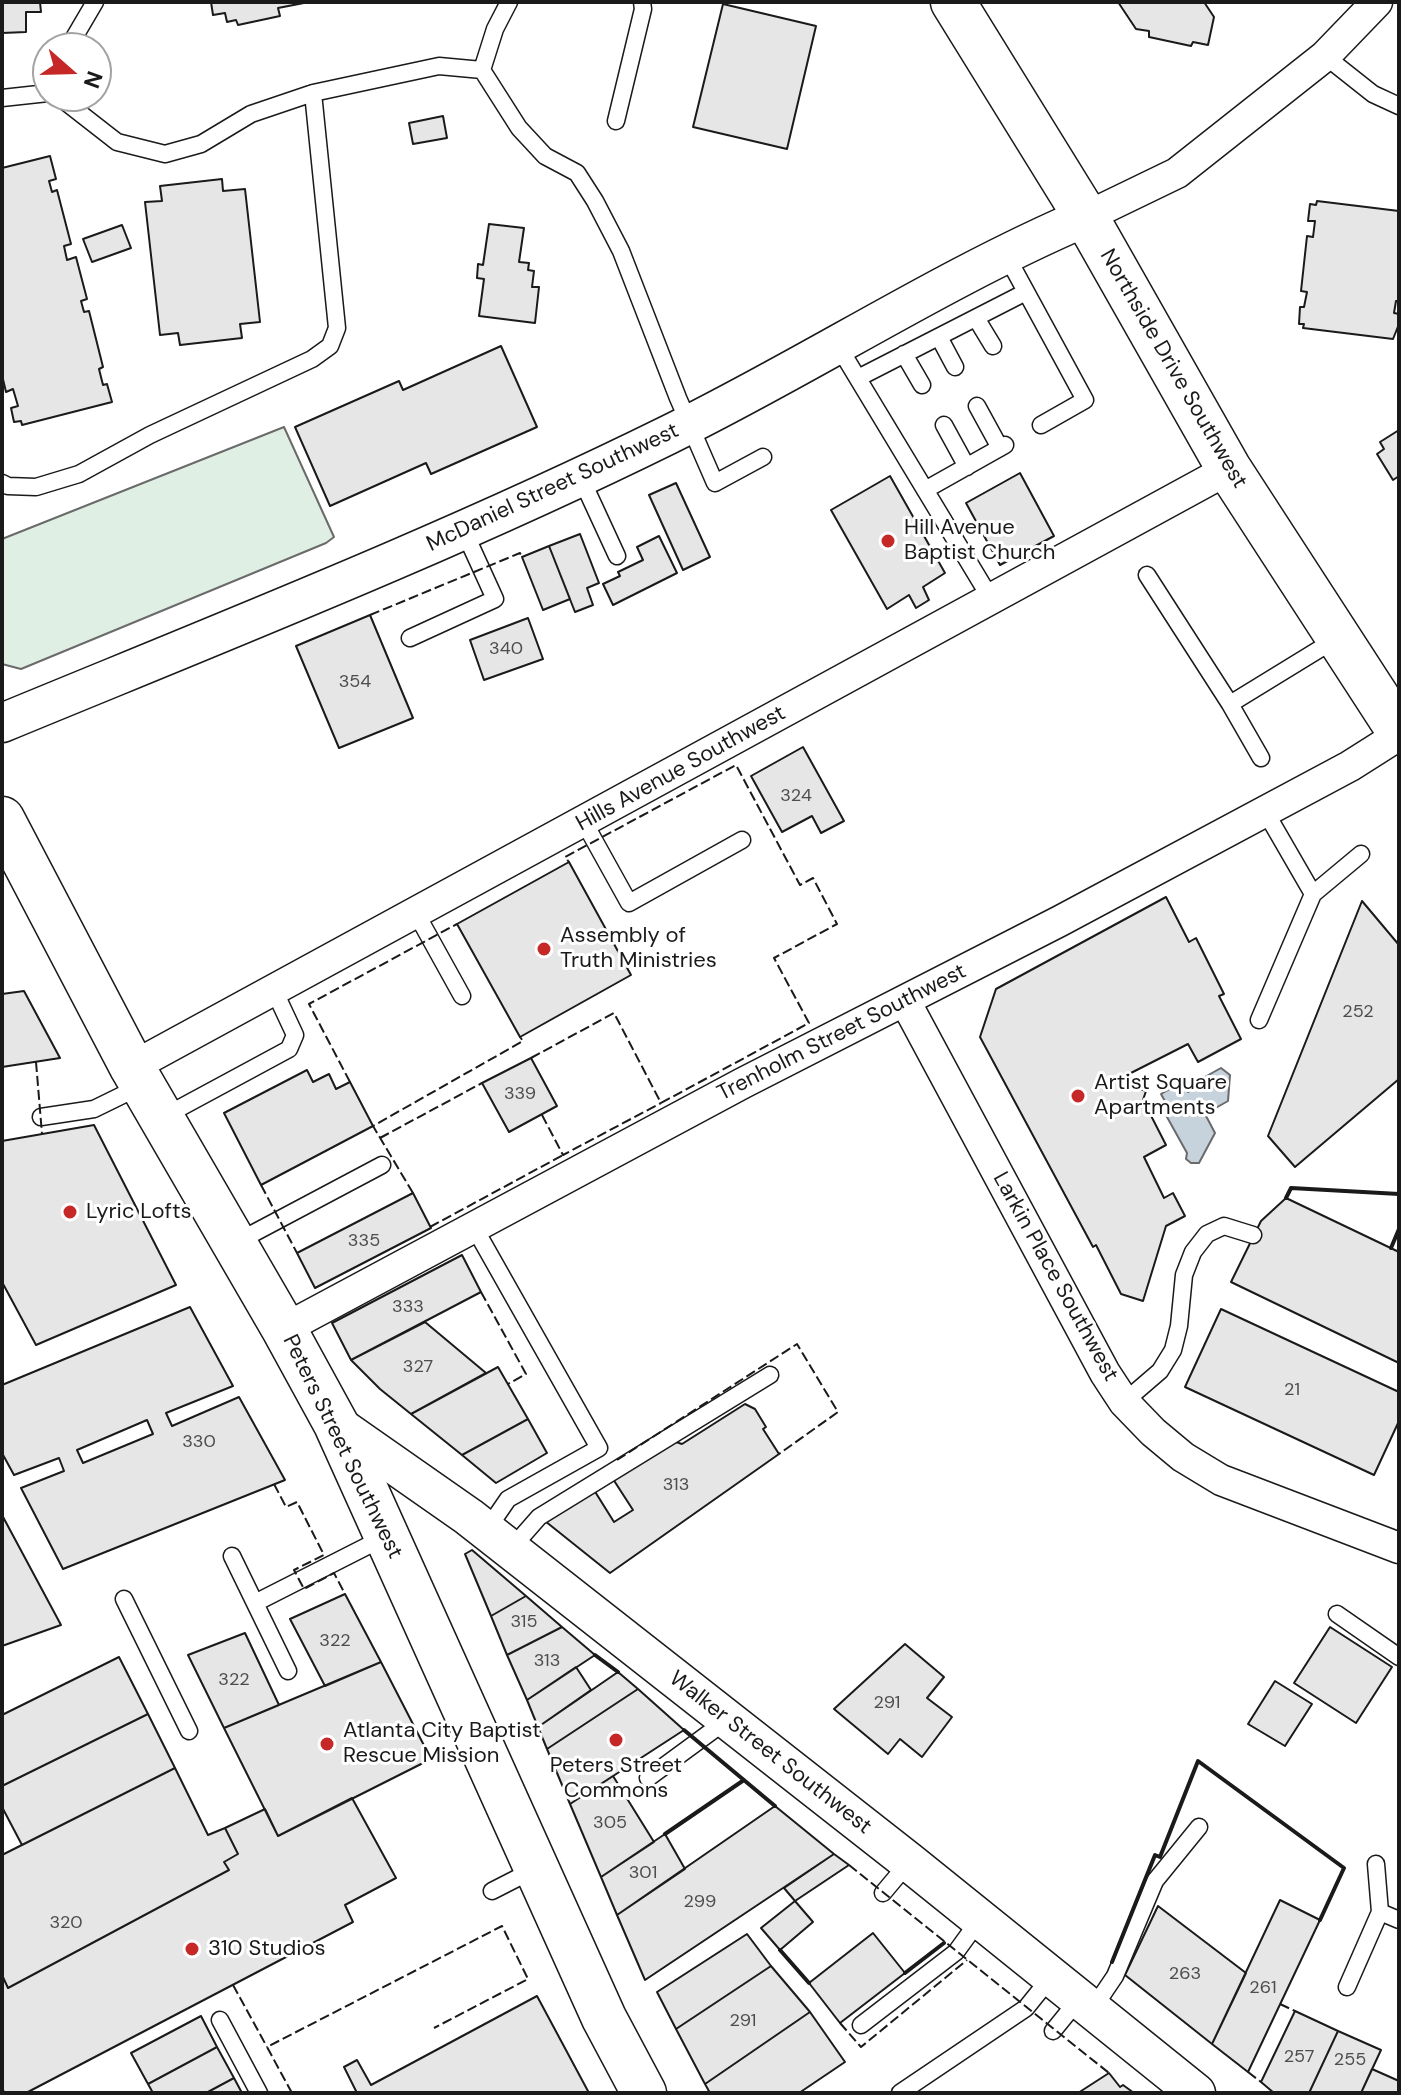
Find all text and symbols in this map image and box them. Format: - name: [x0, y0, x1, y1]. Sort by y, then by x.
- north arrow: [32, 32, 112, 112]
- text: N: [77, 67, 110, 92]
- street label: Northside Drive Southwest: [1094, 245, 1252, 493]
- street label: McDaniel Street Southwest: [423, 418, 683, 558]
- place label: Hill Avenue Baptist Church: [904, 515, 1055, 566]
- marker: Hill Avenue Baptist Church: [879, 532, 897, 550]
- house number: 340: [489, 638, 523, 660]
- house number: 354: [339, 671, 371, 693]
- street label: Hills Avenue Southwest: [572, 700, 790, 838]
- house number: 324: [780, 785, 812, 807]
- place label: Assembly of Truth Ministries: [560, 923, 717, 974]
- marker: Assembly of Truth Ministries: [535, 940, 553, 958]
- street label: Trenholm Street Southwest: [713, 959, 971, 1107]
- house number: 252: [1342, 1001, 1374, 1023]
- place label: Artist Square Apartments: [1094, 1070, 1227, 1122]
- house number: 339: [504, 1083, 536, 1105]
- marker: Artist Square Apartments: [1069, 1087, 1087, 1105]
- street label: Larkin Place Southwest: [987, 1168, 1123, 1386]
- place label: Lyric Lofts: [86, 1199, 192, 1225]
- marker: Lyric Lofts: [61, 1203, 79, 1221]
- house number: 335: [348, 1230, 380, 1252]
- house number: 333: [392, 1296, 424, 1318]
- street label: Peters Street Southwest: [276, 1331, 408, 1563]
- house number: 327: [403, 1356, 433, 1378]
- house number: 21: [1284, 1379, 1300, 1401]
- house number: 330: [182, 1431, 216, 1453]
- house number: 313: [663, 1474, 689, 1496]
- house number: 315: [511, 1611, 537, 1633]
- house number: 322: [319, 1630, 351, 1652]
- house number: 313: [534, 1650, 560, 1672]
- street label: Walker Street Southwest: [663, 1666, 877, 1840]
- house number: 322: [218, 1669, 250, 1691]
- house number: 291: [874, 1692, 900, 1714]
- place label: Atlanta City Baptist Rescue Mission: [343, 1718, 541, 1770]
- marker: Peters Street Commons: [607, 1731, 625, 1749]
- marker: Atlanta City Baptist Rescue Mission: [318, 1735, 336, 1753]
- place label: Peters Street Commons: [550, 1753, 682, 1804]
- house number: 305: [593, 1812, 627, 1834]
- house number: 301: [629, 1862, 657, 1884]
- house number: 299: [684, 1891, 716, 1913]
- house number: 320: [49, 1912, 83, 1934]
- place label: 310 Studios: [208, 1936, 326, 1962]
- marker: 310 Studios: [183, 1940, 201, 1958]
- house number: 263: [1169, 1963, 1201, 1985]
- house number: 261: [1249, 1977, 1277, 1999]
- house number: 291: [730, 2010, 756, 2032]
- house number: 257: [1284, 2046, 1314, 2068]
- house number: 255: [1334, 2049, 1366, 2071]

